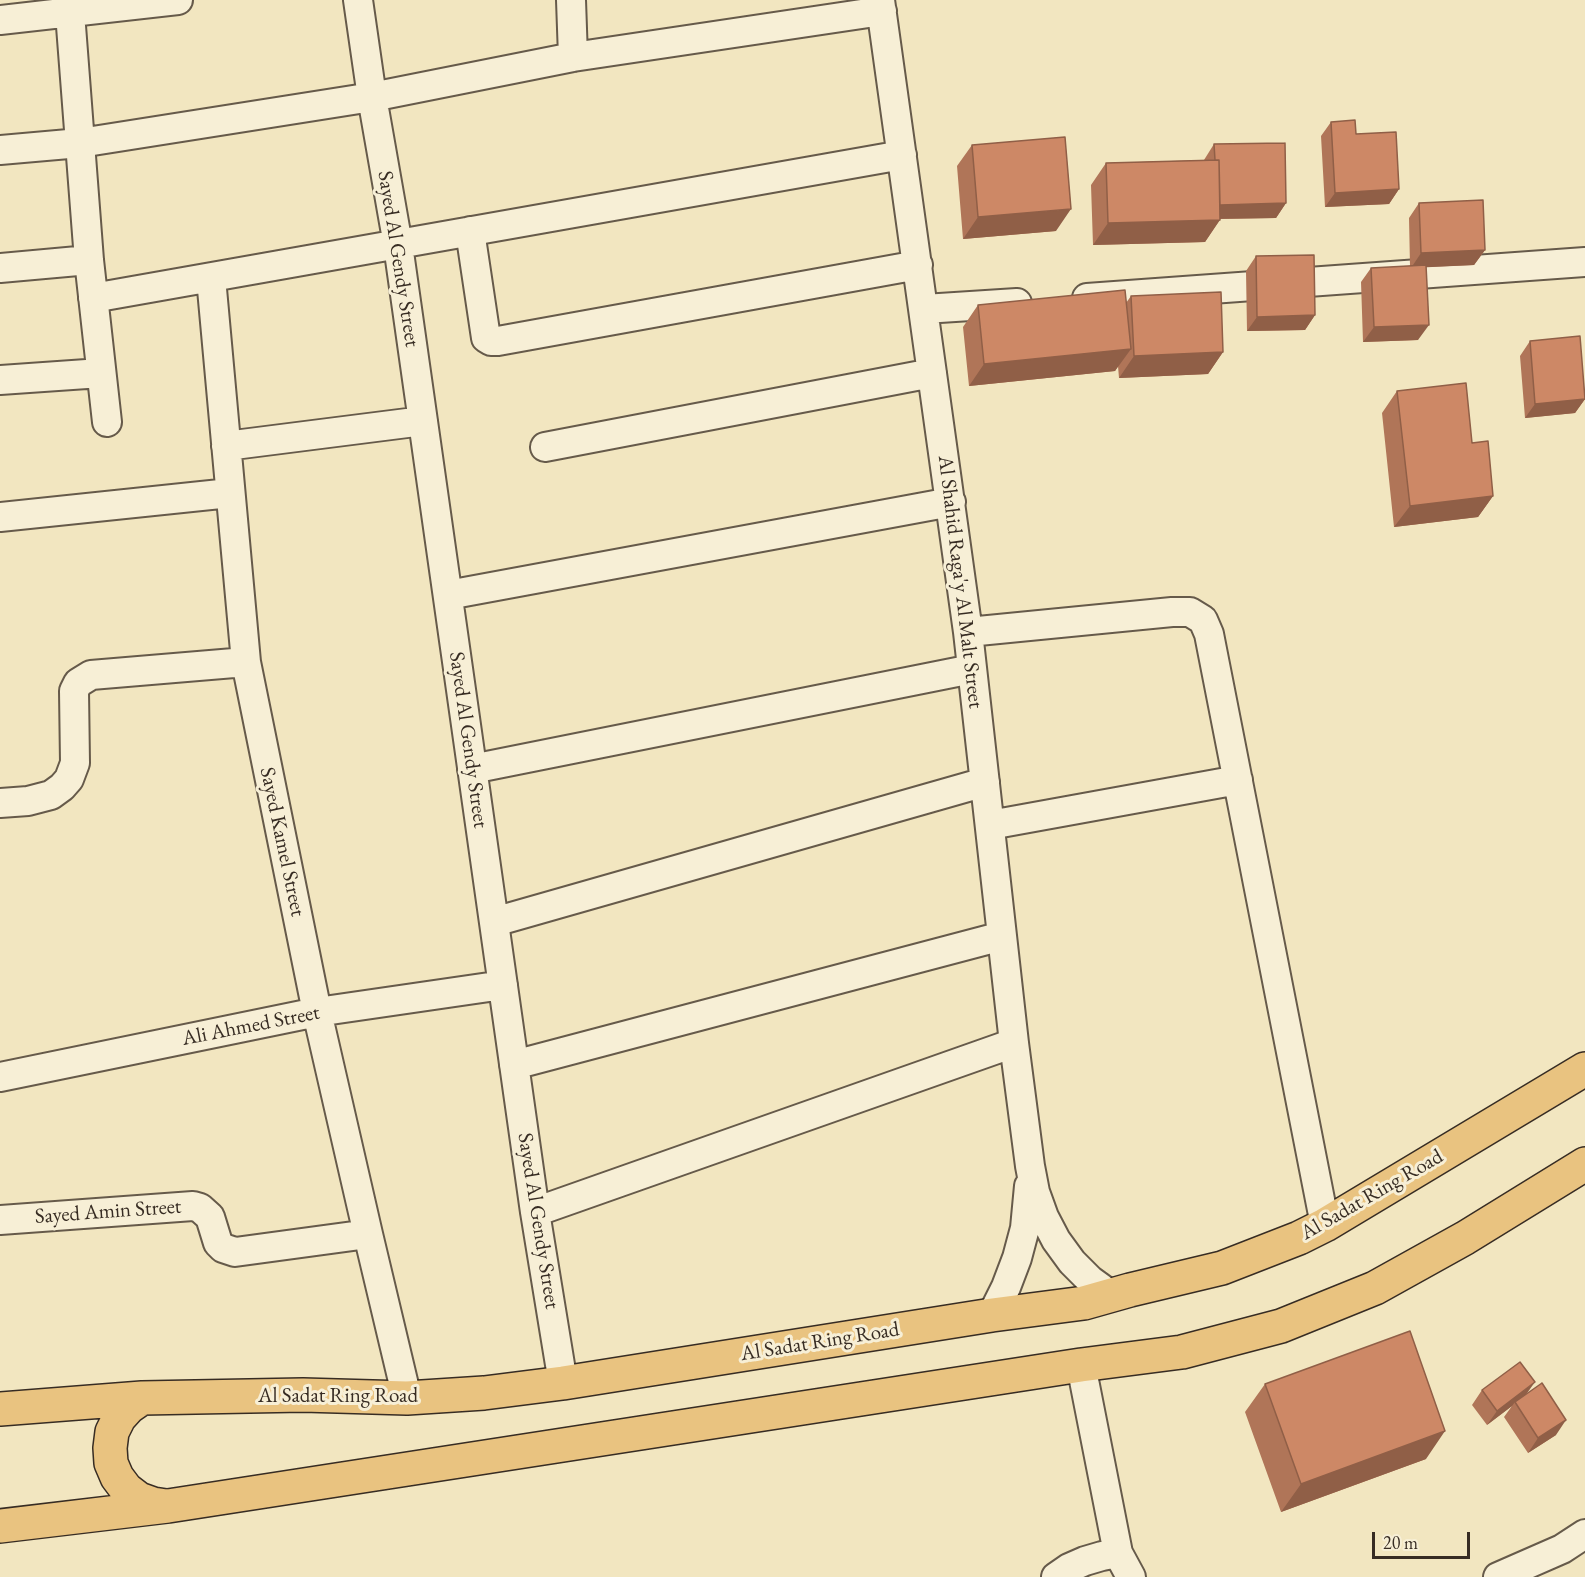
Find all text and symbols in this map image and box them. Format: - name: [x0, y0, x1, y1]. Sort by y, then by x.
- street label: Sayed Al Gendy Street: [372, 169, 424, 349]
- street label: Al Shahid Raga'y Al Malt Street: [932, 454, 988, 710]
- street label: Sayed Al Gendy Street: [443, 650, 493, 830]
- street label: Sayed Kamel Street: [254, 765, 310, 919]
- street label: Ali Ahmed Street: [180, 1000, 322, 1052]
- street label: Sayed Al Gendy Street: [512, 1131, 564, 1311]
- street label: Al Sadat Ring Road: [1296, 1144, 1448, 1246]
- street label: Sayed Amin Street: [34, 1194, 182, 1230]
- street label: Al Sadat Ring Road: [739, 1317, 901, 1367]
- street label: Al Sadat Ring Road: [258, 1383, 418, 1409]
- scale bar: [1375, 1520, 1472, 1558]
- text: 20 m: [1383, 1531, 1418, 1554]

